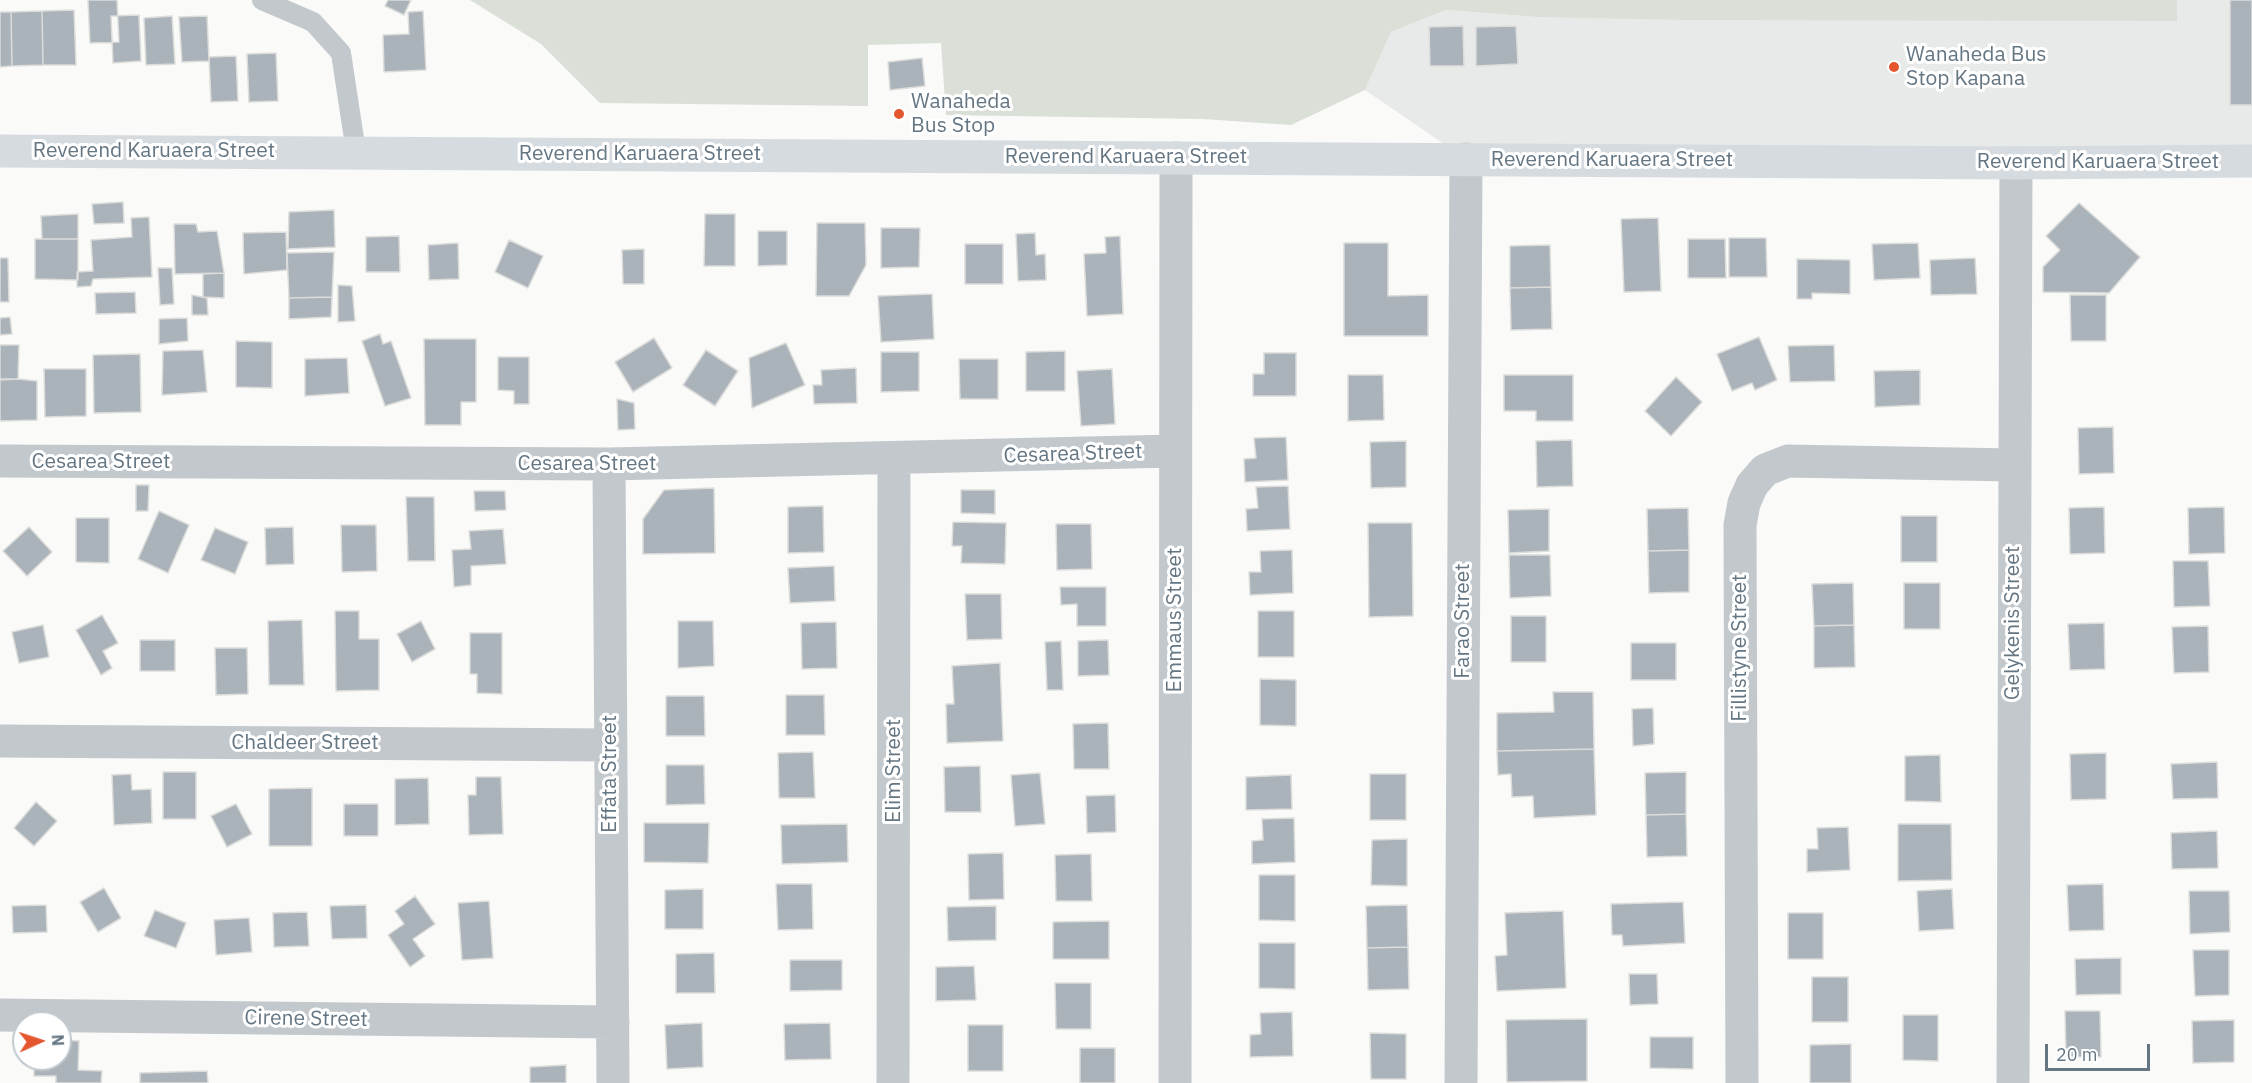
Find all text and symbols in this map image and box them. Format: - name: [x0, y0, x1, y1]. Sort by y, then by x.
- place label: Wanaheda Bus Stop Kapana: [1906, 42, 2047, 92]
- marker: Wanaheda Bus Stop Kapana: [1887, 60, 1901, 74]
- place label: Wanaheda Bus Stop: [911, 89, 1011, 139]
- marker: Wanaheda Bus Stop: [892, 107, 906, 121]
- street label: Reverend Karuaera Street: [33, 138, 275, 164]
- street label: Reverend Karuaera Street: [519, 141, 761, 167]
- street label: Reverend Karuaera Street: [1005, 144, 1247, 170]
- street label: Reverend Karuaera Street: [1491, 147, 1733, 173]
- street label: Reverend Karuaera Street: [1977, 149, 2219, 175]
- street label: Cesarea Street: [1003, 439, 1143, 469]
- street label: Cesarea Street: [32, 449, 170, 475]
- street label: Cesarea Street: [518, 451, 656, 477]
- street label: Gelykenis Street: [2000, 546, 2026, 700]
- street label: Emmaus Street: [1162, 548, 1188, 692]
- street label: Farao Street: [1450, 563, 1476, 679]
- street label: Fillistyne Street: [1727, 574, 1753, 722]
- street label: Effata Street: [597, 715, 623, 833]
- street label: Elim Street: [881, 719, 907, 823]
- street label: Chaldeer Street: [231, 730, 379, 756]
- street label: Cirene Street: [244, 1005, 368, 1033]
- north arrow: [12, 1011, 72, 1071]
- scale bar: [2048, 1032, 2153, 1070]
- text: N: [48, 1034, 68, 1046]
- text: 20 m: [2056, 1043, 2098, 1066]

